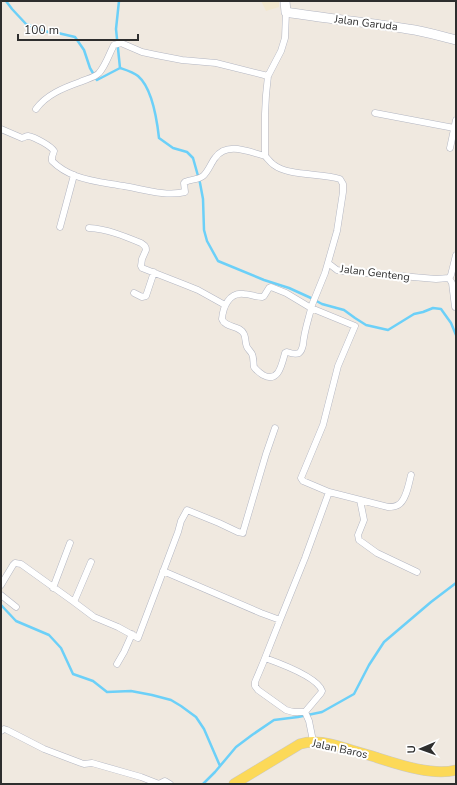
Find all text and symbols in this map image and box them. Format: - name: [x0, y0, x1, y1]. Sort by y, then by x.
- street label: Jalan Garuda: [332, 12, 399, 34]
- scale bar: [18, 16, 138, 42]
- text: 100 m: [24, 22, 59, 38]
- street label: Jalan Genteng: [338, 261, 411, 285]
- north arrow: [401, 729, 441, 769]
- street label: Jalan Baros: [310, 736, 369, 762]
- text: U: [404, 745, 419, 754]

